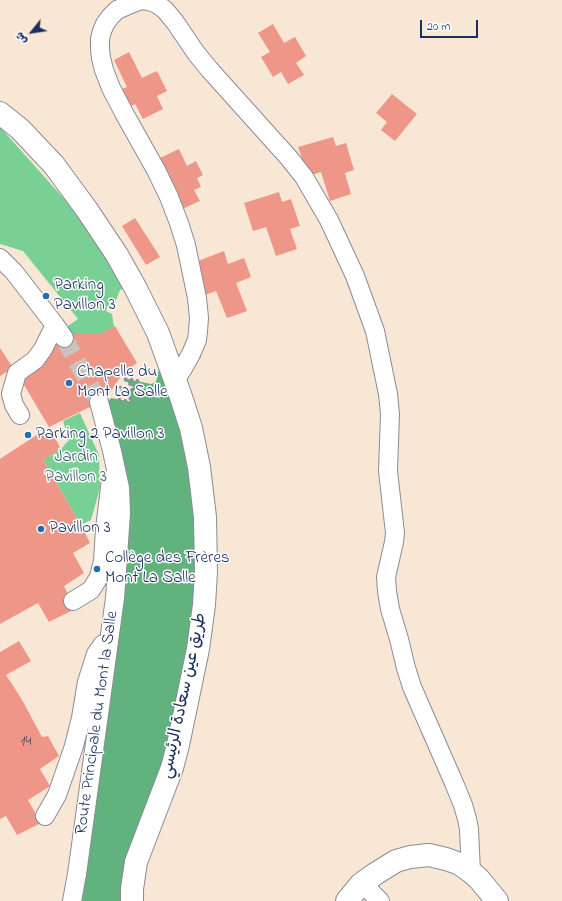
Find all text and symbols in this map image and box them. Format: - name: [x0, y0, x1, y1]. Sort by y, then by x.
- north arrow: [12, 12, 52, 52]
- scale bar: [422, 12, 480, 38]
- text: 20 m: [427, 18, 450, 36]
- text: ش: [12, 29, 32, 47]
- place label: Parking Pavillon 3: [54, 276, 116, 316]
- marker: Parking Pavillon 3: [41, 291, 51, 301]
- place label: Chapelle du Mont La Salle: [77, 363, 168, 403]
- marker: Chapelle du Mont La Salle: [64, 378, 74, 388]
- place label: Parking 2 Pavillon 3: [36, 425, 165, 445]
- marker: Parking 2 Pavillon 3: [23, 430, 33, 440]
- park label: Jardin Pavillon 3: [45, 448, 107, 488]
- place label: Pavillon 3: [49, 519, 111, 539]
- marker: Pavillon 3: [36, 524, 46, 534]
- place label: Collège des Frères Mont La Salle: [105, 549, 230, 589]
- marker: Collège des Frères Mont La Salle: [92, 564, 102, 574]
- street label: Route Principale du Mont la Salle: [72, 610, 124, 836]
- street label: طريق عين سعادة الرئيسي: [157, 611, 213, 781]
- house number: 14: [21, 734, 31, 752]

